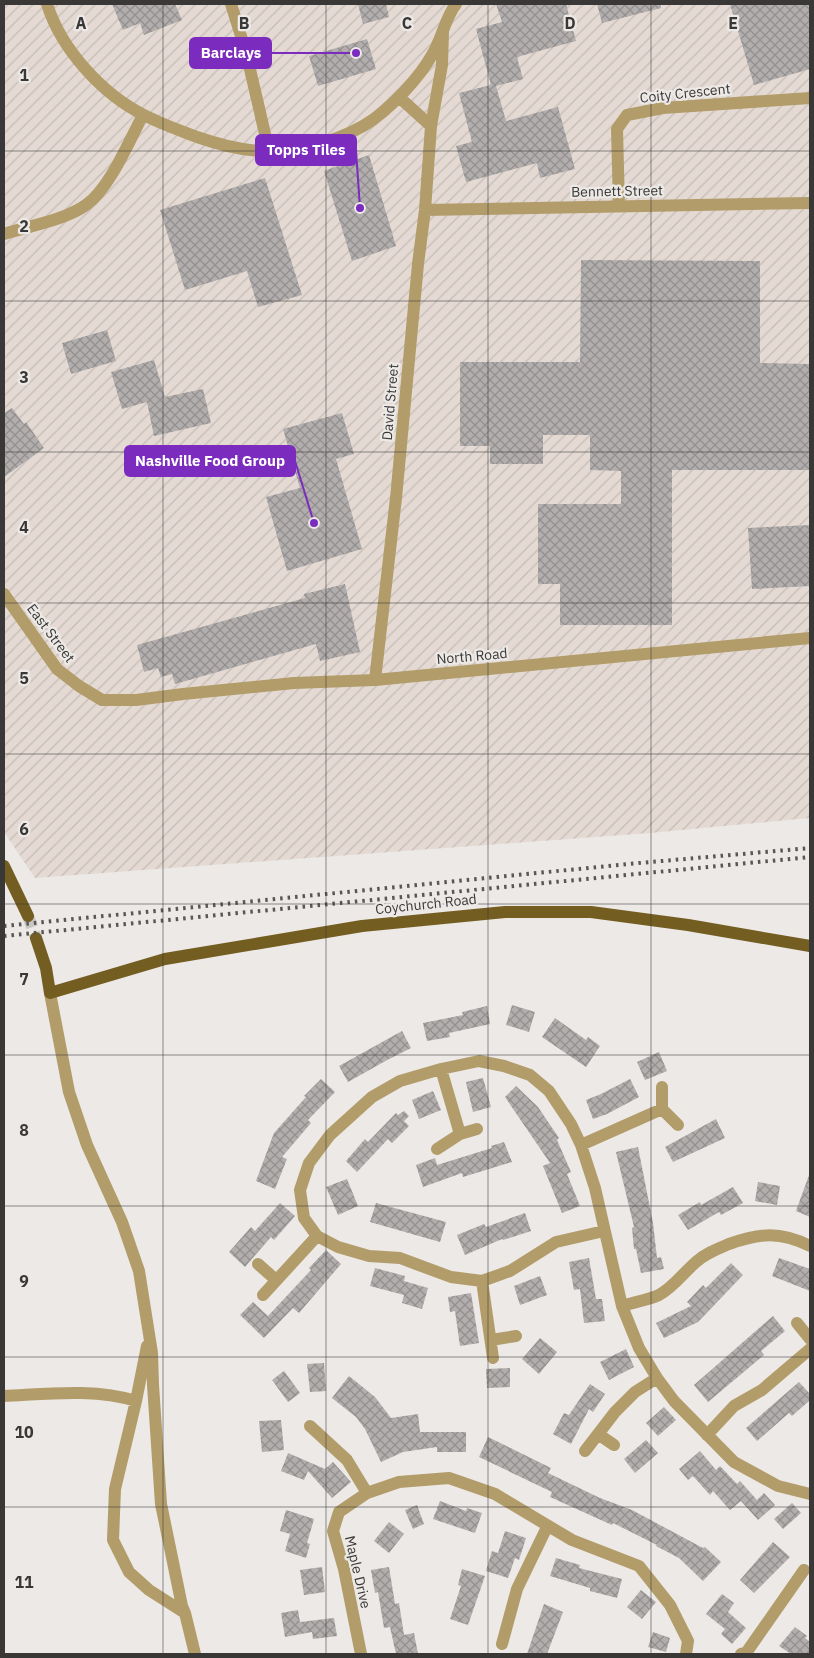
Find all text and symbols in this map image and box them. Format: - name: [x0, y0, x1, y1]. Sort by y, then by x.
- text: A: [76, 13, 87, 33]
- text: B: [239, 13, 250, 33]
- text: C: [402, 13, 412, 33]
- text: D: [564, 13, 576, 33]
- text: E: [728, 13, 738, 33]
- callout: Barclays: [190, 38, 271, 68]
- text: Barclays: [201, 43, 262, 62]
- text: 1: [19, 65, 29, 85]
- street label: Coity Crescent: [639, 79, 731, 107]
- callout: Topps Tiles: [256, 135, 356, 165]
- text: Topps Tiles: [266, 140, 346, 159]
- street label: Bennett Street: [571, 181, 663, 201]
- text: 2: [19, 216, 29, 236]
- street label: David Street: [378, 363, 402, 441]
- text: 3: [19, 367, 29, 387]
- callout: Nashville Food Group: [125, 446, 295, 476]
- text: Nashville Food Group: [135, 451, 285, 470]
- text: 4: [19, 517, 29, 537]
- street label: East Street: [23, 600, 79, 666]
- street label: North Road: [436, 644, 508, 668]
- text: 5: [19, 668, 29, 688]
- text: 6: [19, 819, 29, 839]
- street label: Coychurch Road: [374, 890, 478, 918]
- text: 7: [19, 969, 29, 989]
- text: 8: [19, 1120, 29, 1140]
- text: 9: [19, 1271, 29, 1291]
- text: 10: [14, 1422, 34, 1442]
- street label: Maple Drive: [341, 1534, 375, 1611]
- text: 11: [14, 1572, 34, 1592]

